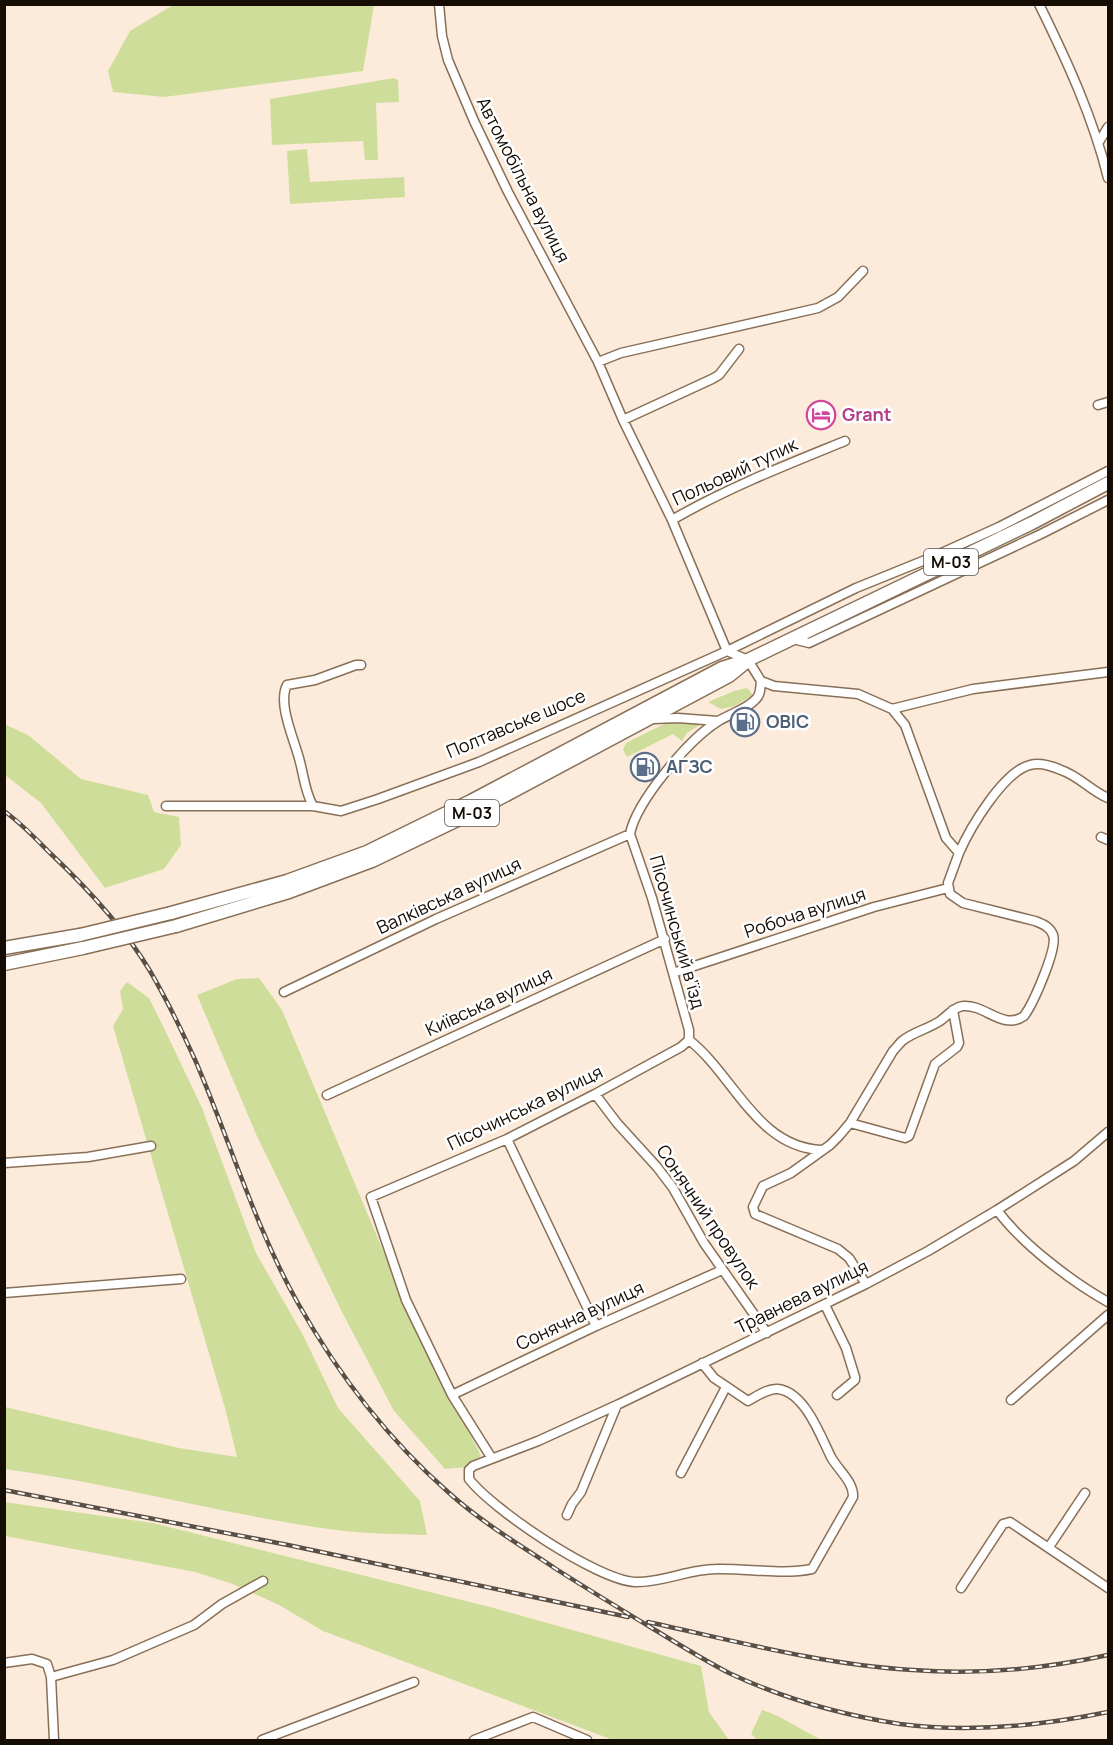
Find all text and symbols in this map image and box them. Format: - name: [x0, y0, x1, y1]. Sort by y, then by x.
- street label: Автомобільна вулиця: [472, 93, 576, 266]
- hotel icon: Grant: [805, 399, 837, 431]
- place label: Grant: [842, 402, 892, 426]
- street label: Польовий тупик: [668, 431, 802, 511]
- road number: М-03: [924, 549, 978, 575]
- street label: Полтавське шосе: [442, 683, 589, 763]
- fuel station icon: ОВІС: [729, 706, 761, 738]
- place label: ОВІС: [766, 709, 809, 733]
- fuel station icon: АГЗС: [629, 751, 661, 783]
- place label: АГЗС: [666, 754, 713, 778]
- road number: М-03: [445, 800, 499, 826]
- street label: Валківська вулиця: [372, 851, 525, 939]
- street label: Пісочинський в’їзд: [645, 852, 711, 1011]
- street label: Робоча вулиця: [741, 881, 869, 943]
- street label: Київська вулиця: [421, 961, 556, 1041]
- street label: Пісочинська вулиця: [443, 1059, 606, 1155]
- street label: Сонячний провулок: [652, 1140, 767, 1294]
- street label: Травнева вулиця: [731, 1254, 872, 1339]
- street label: Сонячна вулиця: [512, 1275, 647, 1355]

